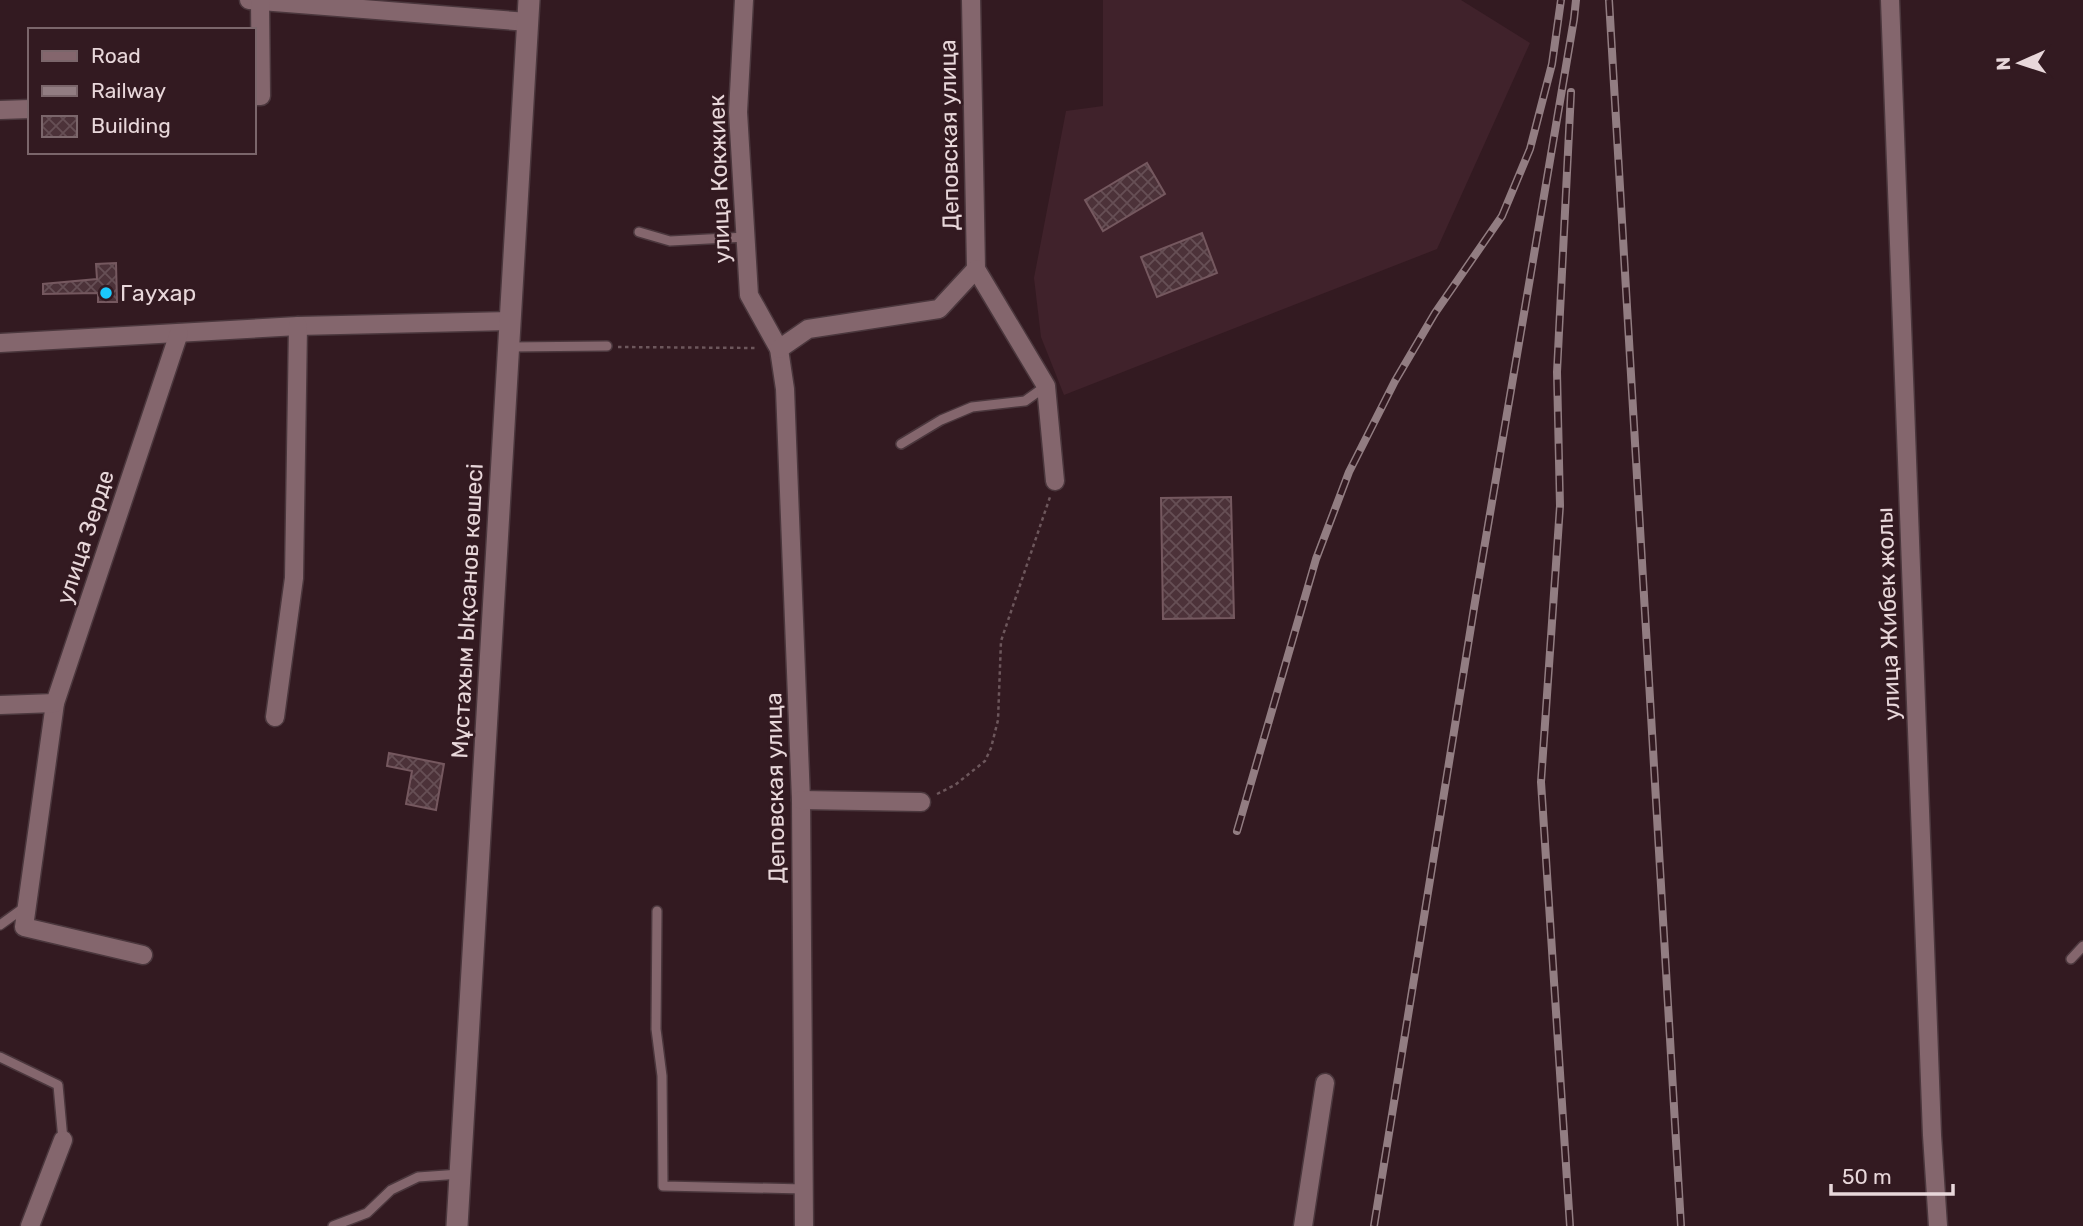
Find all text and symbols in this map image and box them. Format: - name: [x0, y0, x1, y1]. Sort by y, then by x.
- legend: [28, 28, 256, 154]
- north arrow: [1985, 28, 2055, 98]
- street label: Деповская улица: [933, 39, 965, 231]
- text: Road: [91, 43, 141, 68]
- text: N: [1992, 56, 2015, 71]
- text: Railway: [91, 78, 166, 103]
- street label: улица Кокжиек: [702, 94, 736, 264]
- text: Building: [91, 113, 171, 138]
- place label: Гаухар: [120, 279, 196, 307]
- marker: Гаухар: [98, 285, 114, 301]
- street label: Мұстахым Ықсанов көшесі: [445, 463, 489, 759]
- street label: улица Зерде: [50, 466, 120, 608]
- street label: улица Жибек жолы: [1870, 507, 1906, 721]
- street label: Деповская улица: [759, 692, 791, 884]
- scale bar: [1831, 1152, 1954, 1196]
- text: 50 m: [1842, 1164, 1892, 1189]

